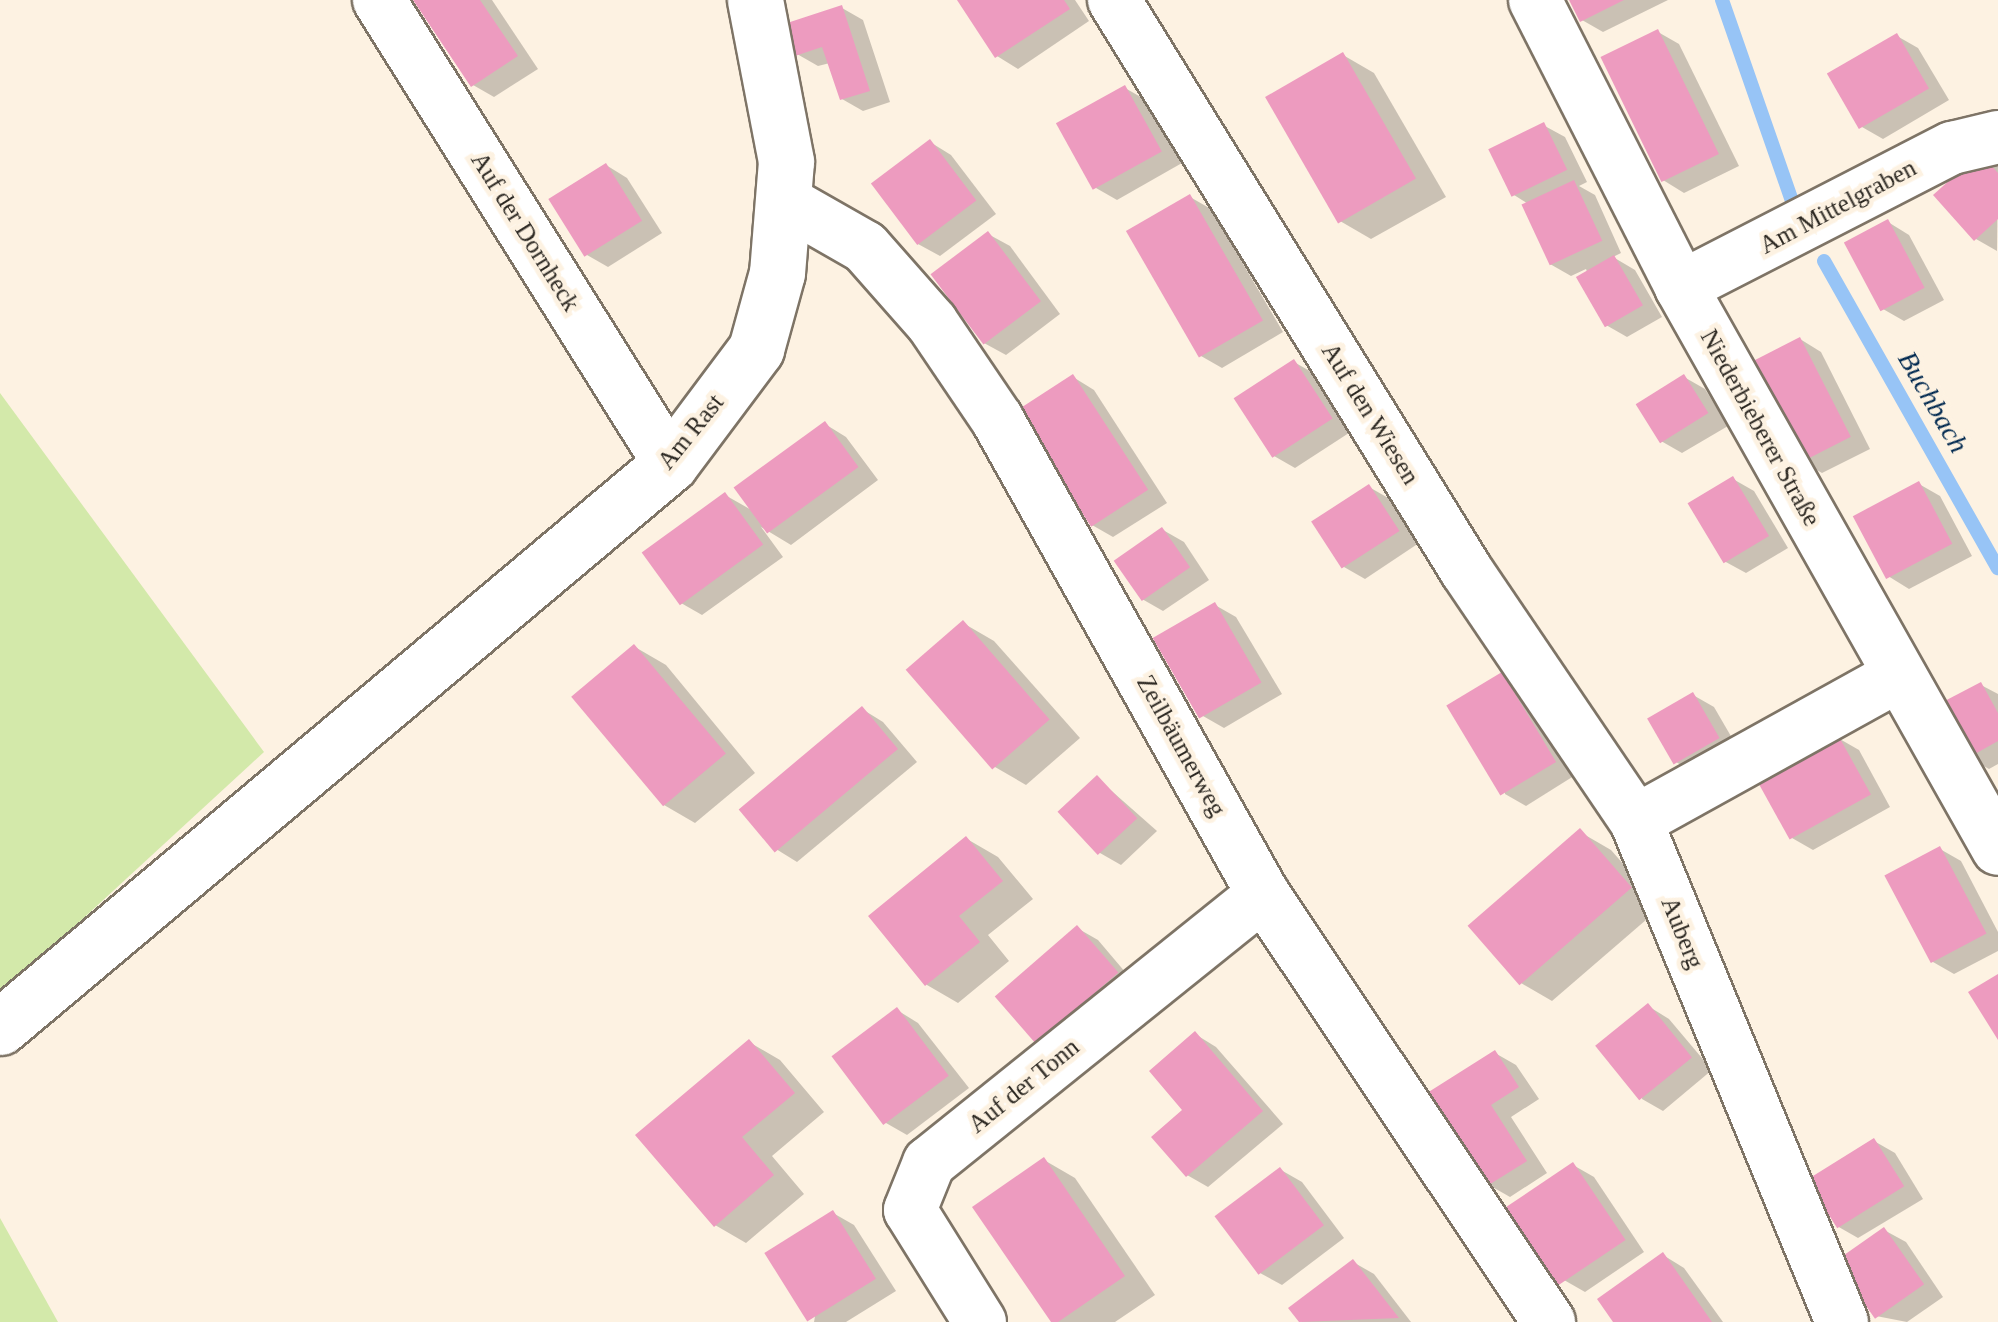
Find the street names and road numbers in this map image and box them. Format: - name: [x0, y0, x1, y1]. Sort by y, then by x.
- street label: Auf der Dornheck: [464, 147, 586, 317]
- street label: Am Mittelgraben: [1755, 153, 1921, 261]
- street label: Niederbieberer Straße: [1694, 325, 1826, 531]
- street label: Auf den Wiesen: [1315, 338, 1425, 490]
- street label: Am Rast: [652, 388, 730, 476]
- street label: Zeilbäumerweg: [1130, 670, 1232, 822]
- street label: Auberg: [1654, 893, 1710, 973]
- street label: Auf der Tonn: [962, 1032, 1086, 1140]

